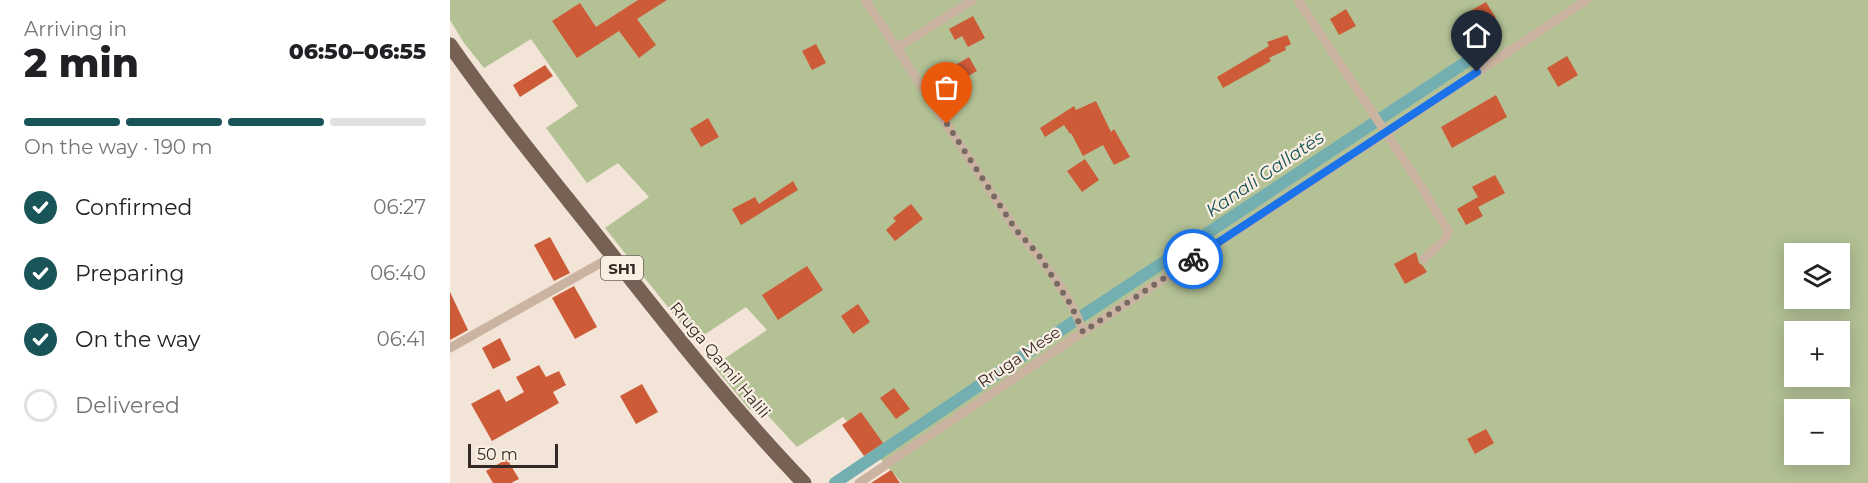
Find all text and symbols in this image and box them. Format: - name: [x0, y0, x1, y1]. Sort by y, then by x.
- pin: [1451, 10, 1502, 72]
- text: Arriving in: [24, 17, 127, 41]
- icon: home: [1460, 19, 1493, 52]
- text: 06:50–06:55: [289, 38, 426, 65]
- text: 2 min: [24, 39, 139, 87]
- pin: [921, 62, 972, 124]
- icon: bag: [930, 71, 963, 104]
- water label: Kanali Gallatës: [1202, 126, 1329, 222]
- text: On the way · 190 m: [24, 135, 213, 159]
- icon: check: [24, 191, 57, 224]
- text: Confirmed: [75, 194, 192, 221]
- text: 06:27: [373, 195, 426, 219]
- courier: [1163, 229, 1223, 289]
- icon: bike: [1177, 243, 1210, 276]
- map controls: [1784, 243, 1850, 465]
- button: layers: [1784, 243, 1850, 309]
- road number: SH1: [601, 256, 643, 280]
- icon: check: [24, 257, 57, 290]
- text: Preparing: [75, 260, 184, 287]
- text: 06:40: [370, 261, 426, 285]
- street label: Rruga Qamil Halili: [666, 298, 774, 422]
- button: +: [1784, 321, 1850, 387]
- street label: Rruga Mese: [974, 322, 1064, 392]
- icon: check: [24, 323, 57, 356]
- text: On the way: [75, 326, 200, 353]
- text: 06:41: [376, 327, 426, 351]
- text: Delivered: [75, 392, 180, 419]
- button: −: [1784, 399, 1850, 465]
- scale bar: [468, 441, 558, 468]
- text: 50 m: [477, 445, 518, 464]

